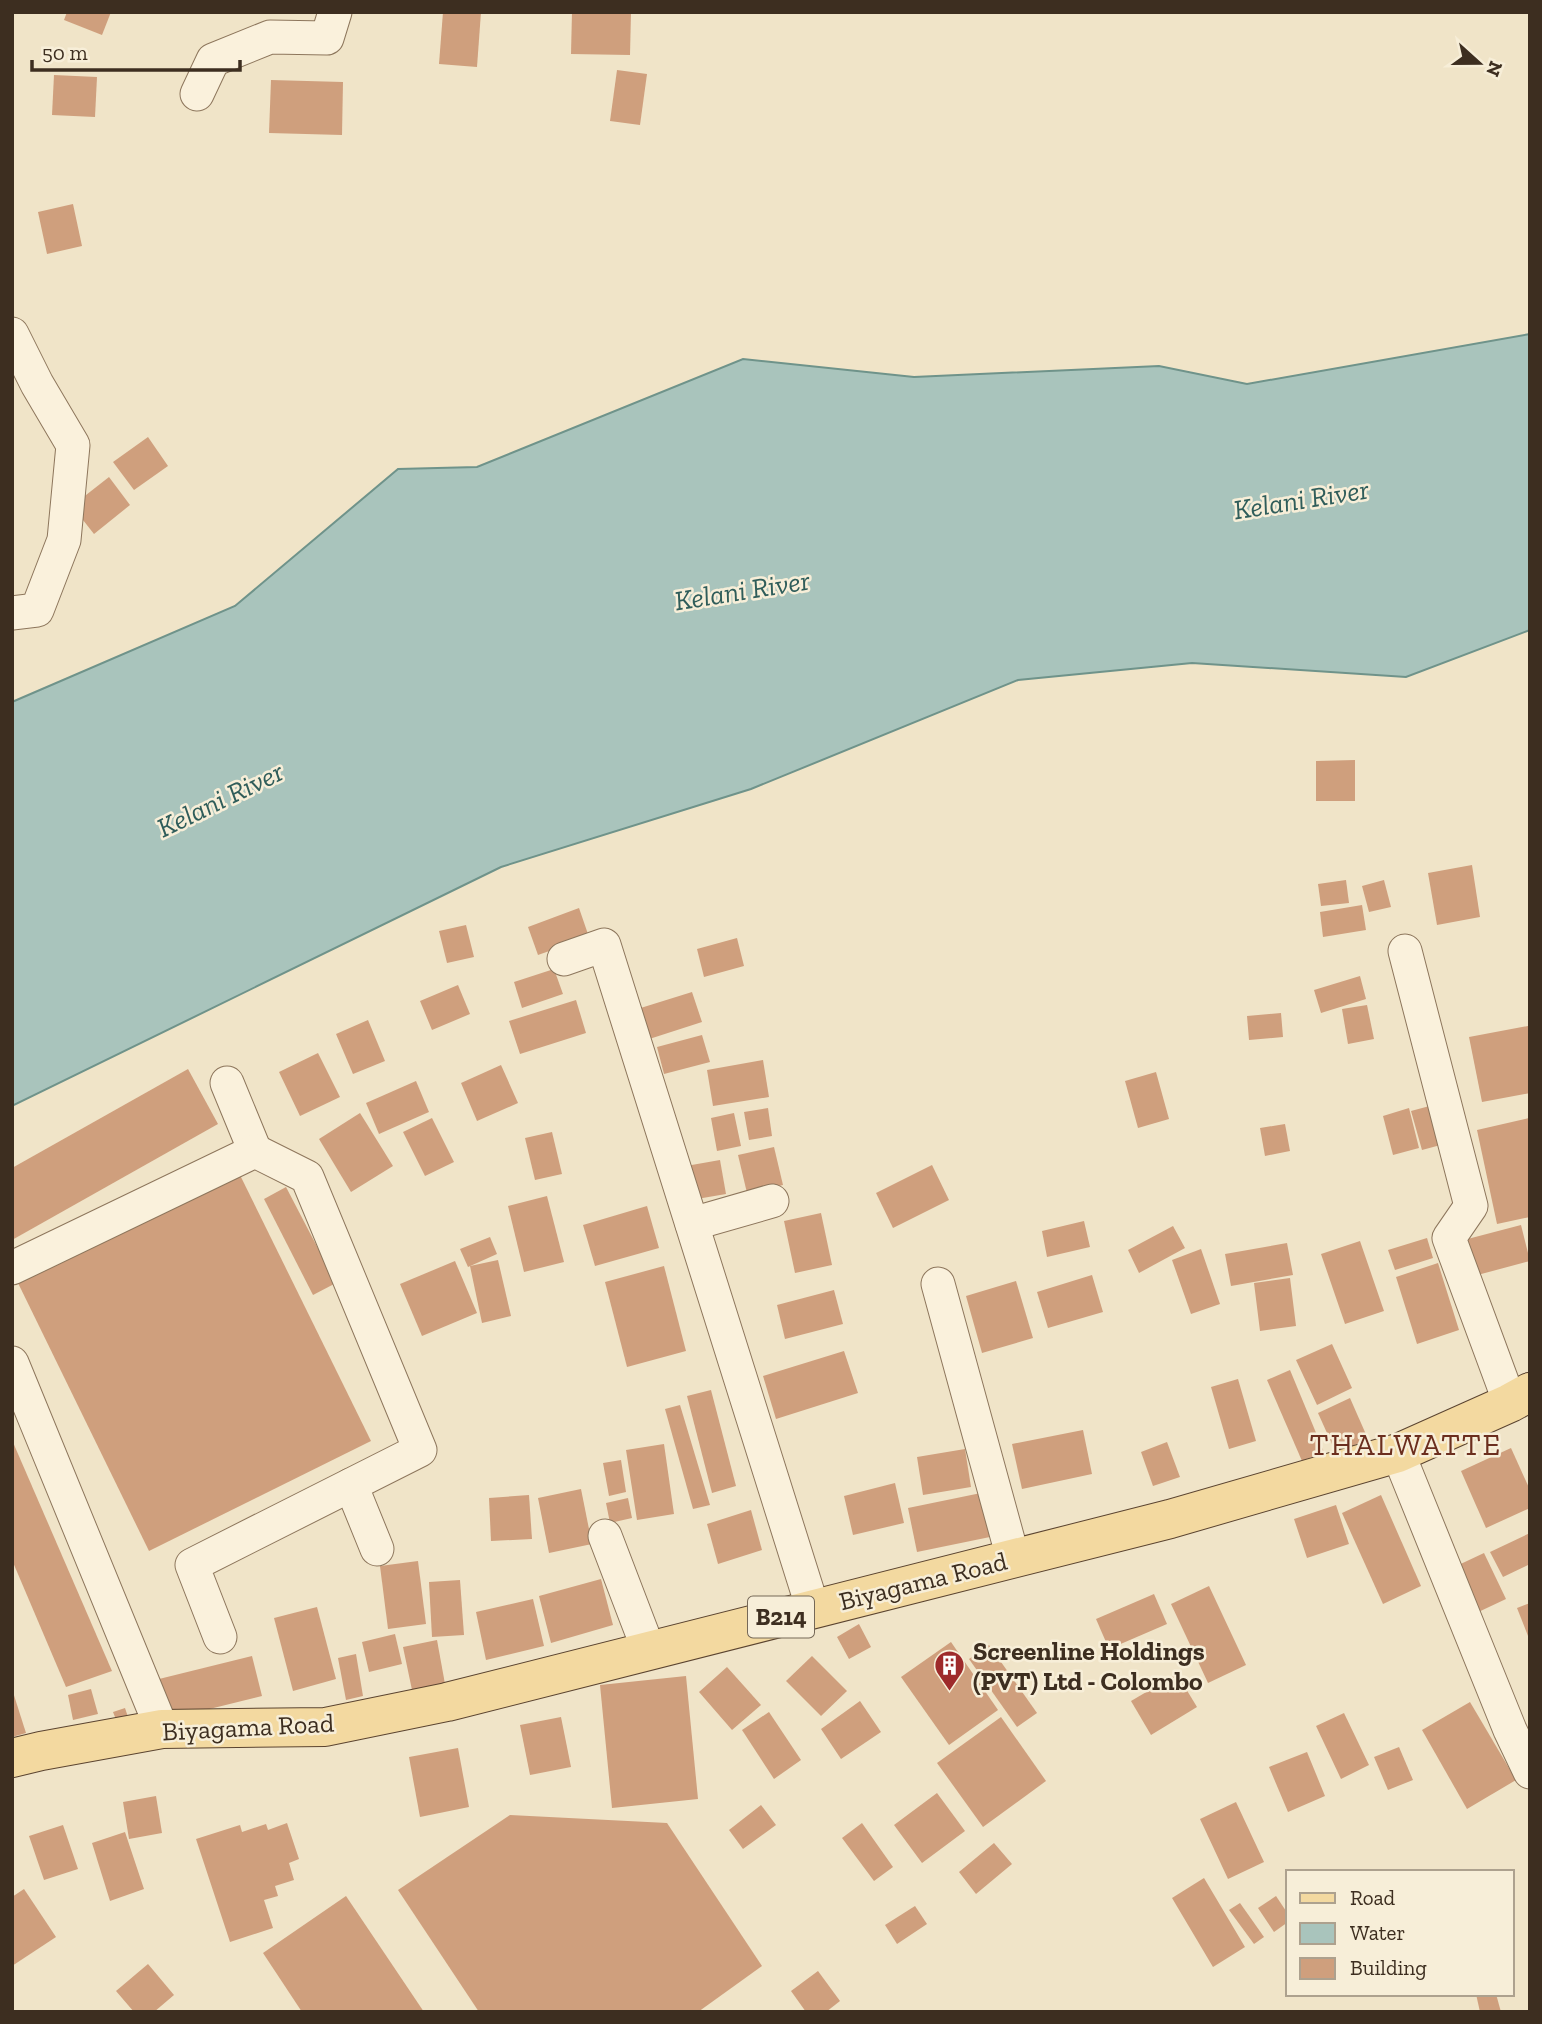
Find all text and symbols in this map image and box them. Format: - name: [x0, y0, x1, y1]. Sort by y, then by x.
- scale bar: [32, 28, 240, 72]
- north arrow: [1444, 28, 1514, 98]
- text: 50 m: [42, 40, 88, 65]
- text: N: [1481, 58, 1508, 80]
- water label: Kelani River: [1231, 472, 1371, 526]
- water label: Kelani River: [672, 563, 812, 617]
- water label: Kelani River: [152, 755, 289, 844]
- district label: THALWATTE: [1310, 1427, 1502, 1463]
- street label: Biyagama Road: [836, 1545, 1010, 1617]
- road number: B214: [748, 1596, 814, 1638]
- place label: Screenline Holdings (PVT) Ltd - Colombo: [973, 1635, 1205, 1697]
- building icon: Screenline Holdings (PVT) Ltd - Colombo: [933, 1649, 967, 1693]
- street label: Biyagama Road: [161, 1707, 335, 1747]
- legend: [1286, 1870, 1514, 1996]
- text: Road: [1350, 1885, 1396, 1910]
- text: Water: [1350, 1920, 1405, 1945]
- text: Building: [1350, 1955, 1427, 1980]

